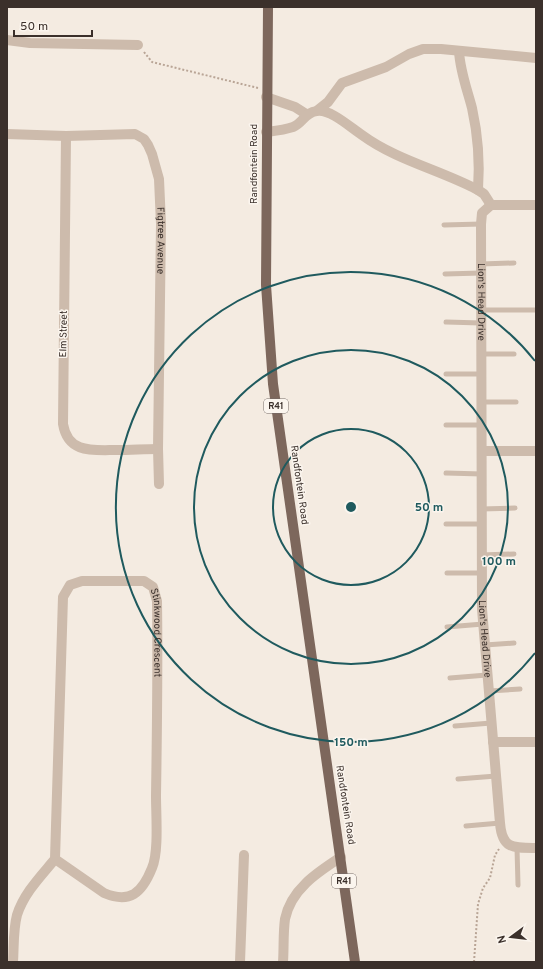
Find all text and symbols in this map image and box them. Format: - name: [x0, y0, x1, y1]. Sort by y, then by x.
- scale bar: [14, 12, 92, 38]
- text: 50 m: [20, 19, 48, 35]
- street label: Randfontein Road: [248, 124, 261, 204]
- street label: Figtree Avenue: [154, 207, 168, 274]
- street label: Lion's Head Drive: [475, 263, 488, 341]
- street label: Elm Street: [57, 310, 71, 358]
- road number: R41: [264, 399, 288, 413]
- street label: Randfontein Road: [287, 444, 311, 526]
- centre of rings: [344, 500, 358, 514]
- text: 50 m: [415, 500, 443, 516]
- text: 100 m: [482, 554, 516, 570]
- street label: Stinkwood Crescent: [147, 587, 164, 677]
- street label: Lion's Head Drive: [475, 600, 494, 678]
- text: 150 m: [334, 735, 368, 751]
- street label: Randfontein Road: [332, 764, 358, 846]
- road number: R41: [332, 874, 356, 888]
- north arrow: [491, 917, 531, 957]
- text: N: [495, 934, 510, 945]

